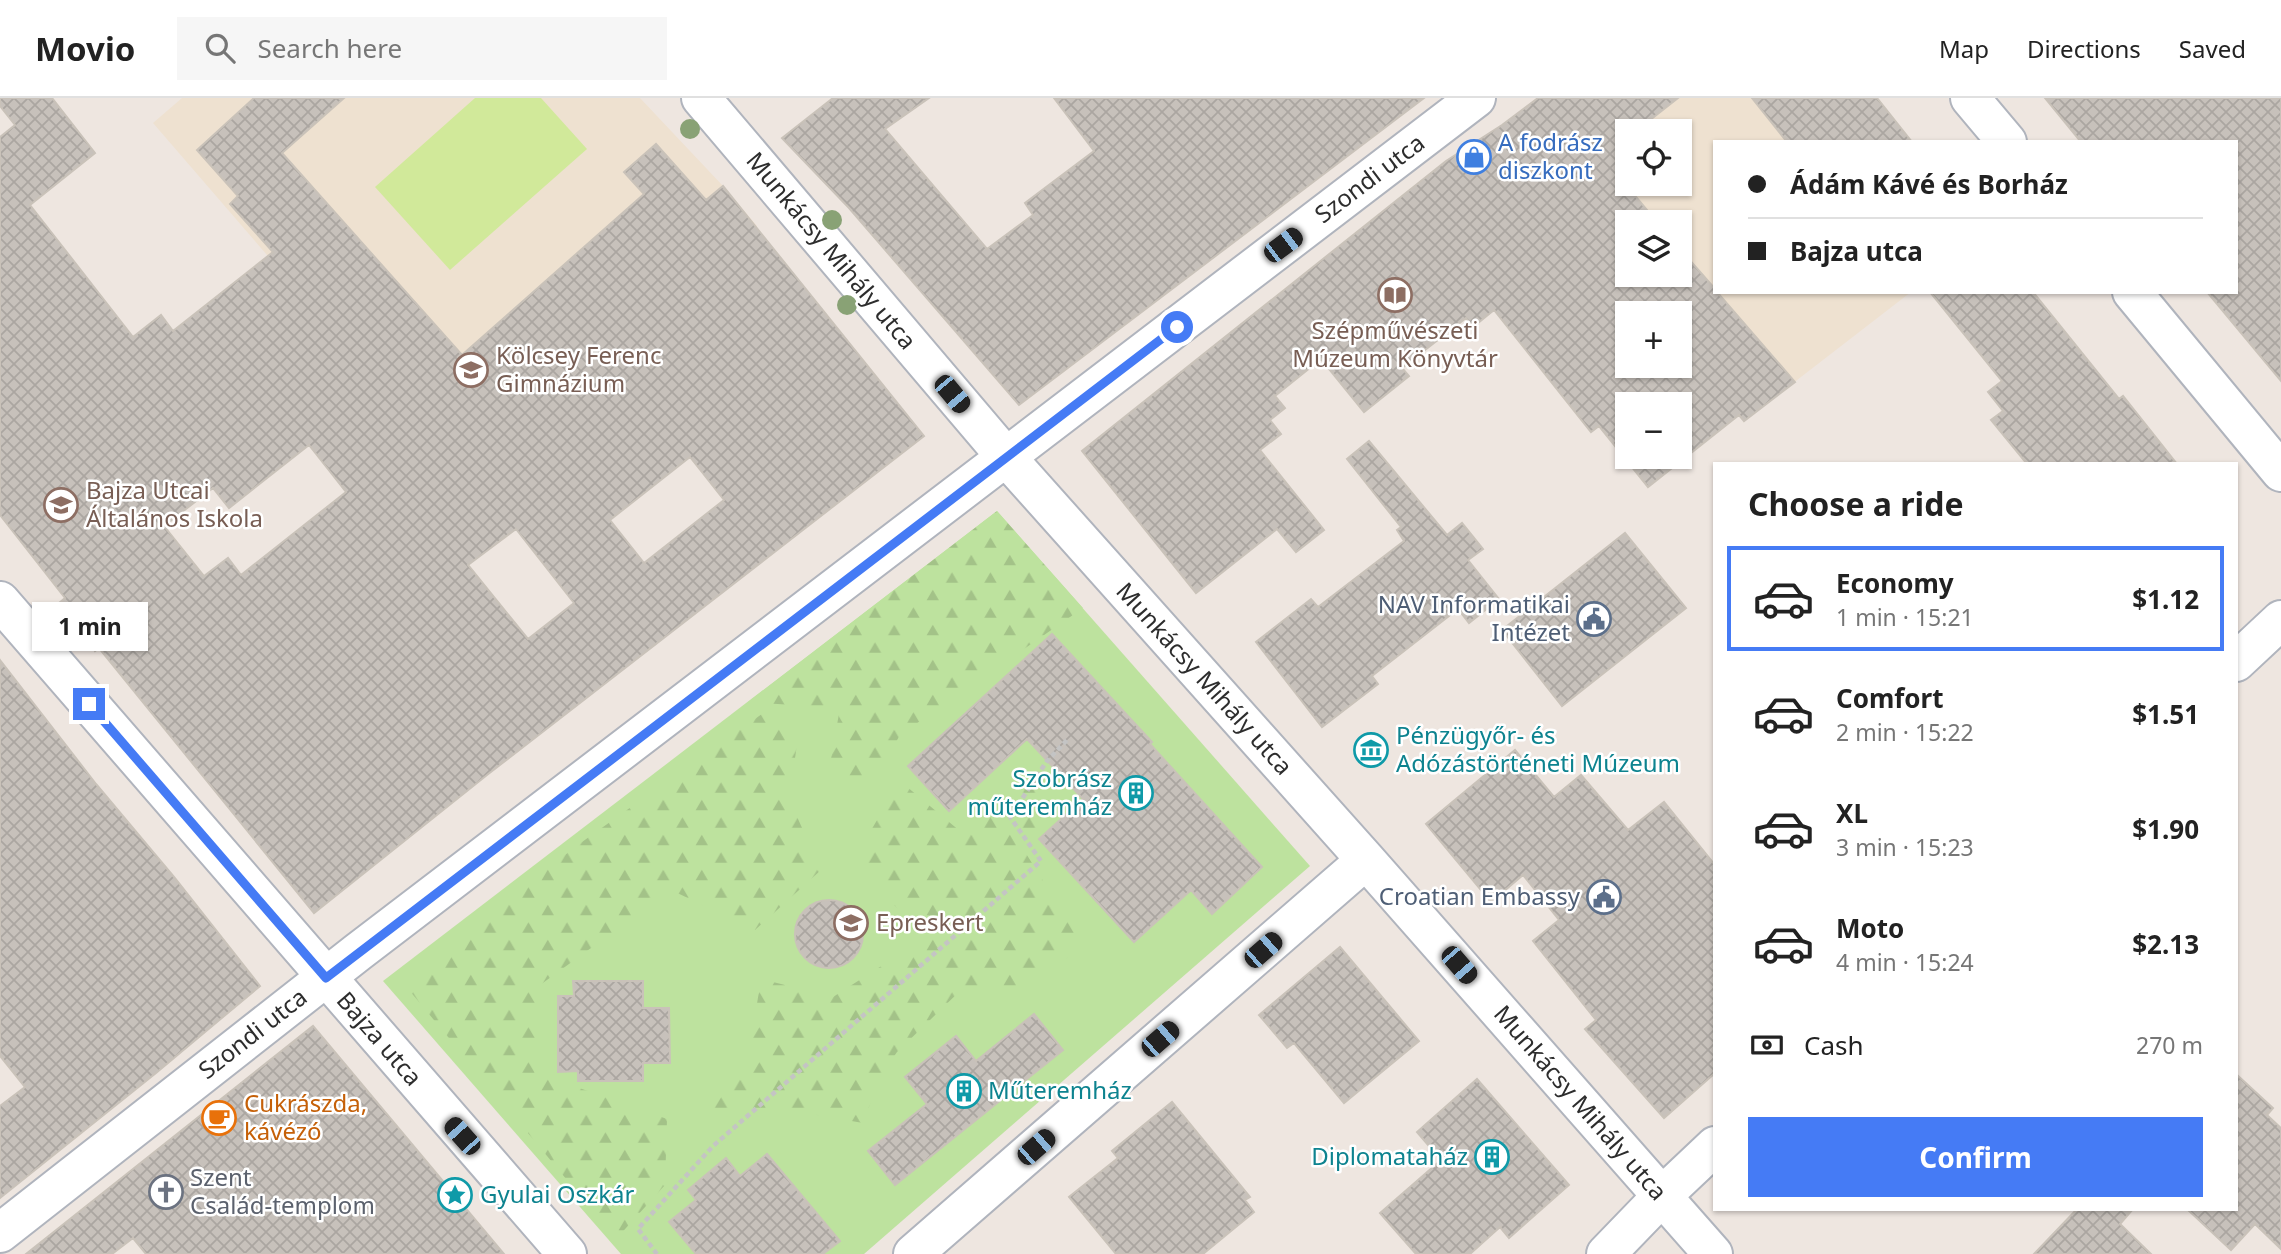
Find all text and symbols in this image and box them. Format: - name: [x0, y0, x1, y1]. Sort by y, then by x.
- search box: [177, 17, 667, 80]
- text: Movio: [35, 26, 135, 71]
- icon: search: [201, 29, 239, 67]
- text: Search here: [257, 30, 402, 66]
- text: Map: [1939, 32, 1989, 65]
- text: Directions: [2027, 32, 2141, 65]
- text: Saved: [2179, 32, 2246, 65]
- map controls: [1615, 119, 1692, 469]
- button: locate: [1615, 119, 1692, 196]
- place label: A fodrász diszkont: [1498, 125, 1603, 186]
- street label: Szondi utca: [1307, 126, 1431, 230]
- shop icon: A fodrász diszkont: [1455, 138, 1493, 176]
- street label: Munkácsy Mihály utca: [740, 144, 925, 356]
- text: Ádám Kávé és Borház: [1790, 166, 2068, 202]
- button: layers: [1615, 210, 1692, 287]
- car: [1260, 224, 1307, 266]
- text: Bajza utca: [1790, 233, 1923, 269]
- library icon: Szépművészeti Múzeum Könyvtár: [1376, 276, 1414, 314]
- button: +: [1615, 301, 1692, 378]
- route start: [1161, 311, 1193, 343]
- place label: Szépművészeti Múzeum Könyvtár: [1292, 313, 1498, 374]
- place label: Kölcsey Ferenc Gimnázium: [496, 338, 661, 399]
- school or university icon: Kölcsey Ferenc Gimnázium: [452, 351, 490, 389]
- car: [931, 371, 974, 417]
- button: −: [1615, 392, 1692, 469]
- place label: Bajza Utcai Általános Iskola: [86, 473, 263, 534]
- text: Choose a ride: [1748, 482, 1964, 525]
- school or university icon: Bajza Utcai Általános Iskola: [42, 486, 80, 524]
- text: Economy: [1836, 565, 1954, 601]
- icon: car: [1752, 567, 1815, 630]
- street label: Munkácsy Mihály utca: [1110, 575, 1301, 781]
- text: $1.12: [2132, 581, 2199, 617]
- place label: NAV Informatikai Intézet: [1378, 587, 1570, 648]
- public building icon: NAV Informatikai Intézet: [1575, 600, 1613, 638]
- text: 1 min · 15:21: [1836, 601, 1974, 633]
- callout: 1 min: [31, 602, 147, 652]
- text: 1 min: [58, 610, 122, 642]
- text: Comfort: [1836, 680, 1944, 716]
- icon: car: [1752, 682, 1815, 745]
- route end: [73, 688, 105, 720]
- text: $1.51: [2132, 696, 2199, 732]
- text: 2 min · 15:22: [1836, 716, 1974, 748]
- place label: Pénzügyőr- és Adózástörténeti Múzeum: [1396, 718, 1680, 779]
- museum icon: Pénzügyőr- és Adózástörténeti Múzeum: [1352, 731, 1390, 769]
- place label: Szobrász műteremház: [968, 761, 1112, 822]
- building icon: Szobrász műteremház: [1117, 774, 1155, 812]
- text: XL: [1836, 795, 1868, 831]
- icon: car: [1752, 797, 1815, 860]
- text: $1.90: [2132, 811, 2199, 847]
- text: 3 min · 15:23: [1836, 831, 1974, 863]
- public building icon: Croatian Embassy: [1585, 878, 1623, 916]
- place label: Croatian Embassy: [1379, 879, 1581, 912]
- school or university icon: Epreskert: [832, 904, 870, 942]
- place label: Epreskert: [876, 905, 984, 938]
- text: Moto: [1836, 910, 1904, 946]
- icon: car: [1752, 912, 1815, 975]
- text: $2.13: [2132, 926, 2199, 962]
- car: [1241, 928, 1286, 972]
- car: [1438, 942, 1481, 988]
- text: 4 min · 15:24: [1836, 946, 1974, 978]
- street label: Szondi utca: [191, 980, 313, 1086]
- street label: Bajza utca: [330, 984, 430, 1092]
- street label: Munkácsy Mihály utca: [1487, 997, 1675, 1207]
- car: [1138, 1017, 1183, 1061]
- icon: cash: [1748, 1026, 1786, 1064]
- text: Cash: [1804, 1027, 1864, 1063]
- text: 270 m: [2136, 1029, 2203, 1061]
- building icon: Műteremház: [945, 1072, 983, 1110]
- place label: Műteremház: [988, 1073, 1132, 1106]
- place label: Cukrászda, kávézó: [244, 1086, 367, 1147]
- cafe icon: Cukrászda, kávézó: [200, 1099, 238, 1137]
- car: [441, 1113, 484, 1159]
- button: Confirm: [1748, 1117, 2203, 1197]
- car: [1014, 1125, 1059, 1169]
- building icon: Diplomataház: [1473, 1138, 1511, 1176]
- place label: Diplomataház: [1311, 1139, 1468, 1172]
- place label: Szent Család-templom: [190, 1160, 375, 1221]
- church icon: Szent Család-templom: [147, 1173, 185, 1211]
- place icon: Gyulai Oszkár: [436, 1176, 474, 1214]
- place label: Gyulai Oszkár: [480, 1177, 634, 1210]

